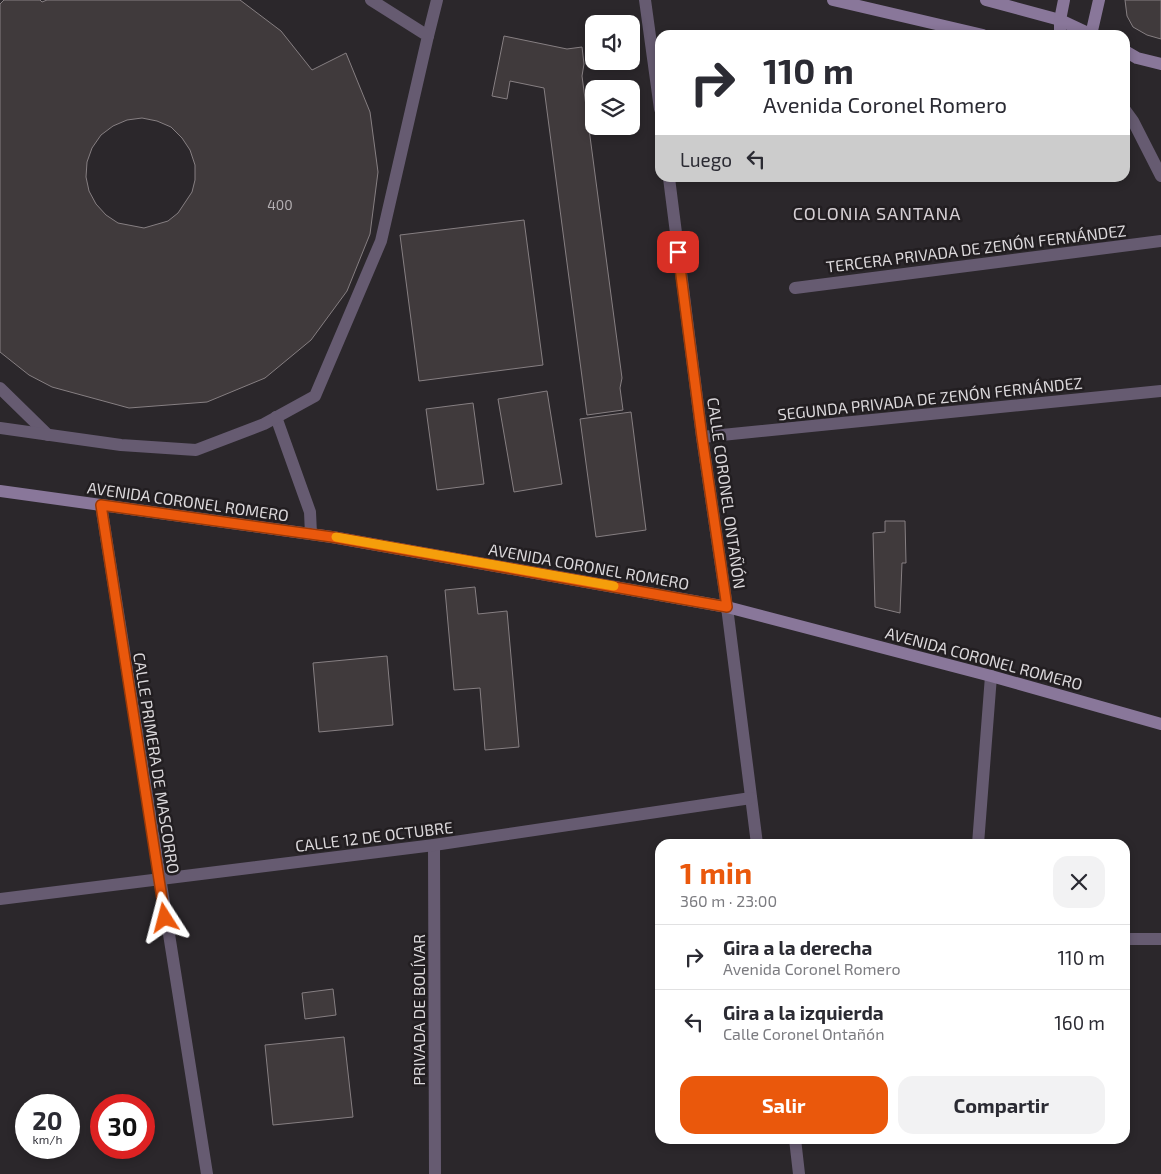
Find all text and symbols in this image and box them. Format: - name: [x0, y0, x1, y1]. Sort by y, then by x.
- map controls: [585, 15, 640, 135]
- button: sound: [585, 15, 640, 70]
- text: 110 m: [763, 49, 854, 91]
- icon: right: [680, 50, 745, 115]
- button: layers: [585, 80, 640, 135]
- text: Avenida Coronel Romero: [763, 91, 1007, 117]
- icon: left: [742, 145, 770, 173]
- text: Luego: [680, 148, 732, 171]
- house number: 400: [267, 196, 293, 213]
- district label: COLONIA SANTANA: [793, 202, 961, 224]
- street label: TERCERA PRIVADA DE ZENÓN FERNÁNDEZ: [825, 220, 1127, 276]
- pin: [657, 231, 699, 273]
- icon: arrive: [664, 238, 692, 266]
- street label: SEGUNDA PRIVADA DE ZENÓN FERNÁNDEZ: [777, 373, 1083, 423]
- street label: CALLE CORONEL ONTAÑÓN: [704, 396, 750, 590]
- street label: AVENIDA CORONEL ROMERO: [86, 477, 290, 525]
- street label: AVENIDA CORONEL ROMERO: [487, 539, 691, 593]
- street label: AVENIDA CORONEL ROMERO: [883, 623, 1085, 693]
- street label: CALLE PRIMERA DE MASCORRO: [130, 651, 184, 875]
- street label: CALLE 12 DE OCTUBRE: [294, 817, 454, 855]
- text: 1 min: [680, 854, 752, 890]
- button: close: [1053, 856, 1105, 908]
- position arrow: [138, 891, 190, 943]
- text: 360 m · 23:00: [680, 891, 777, 910]
- street label: PRIVADA DE BOLÍVAR: [409, 934, 428, 1086]
- text: Gira a la derecha: [723, 936, 872, 959]
- icon: right: [680, 943, 708, 971]
- text: 110 m: [1058, 946, 1105, 969]
- text: Avenida Coronel Romero: [723, 959, 901, 978]
- text: Gira a la izquierda: [723, 1001, 884, 1024]
- icon: left: [680, 1008, 708, 1036]
- text: 160 m: [1054, 1011, 1105, 1034]
- text: Calle Coronel Ontañón: [723, 1024, 884, 1043]
- button: Salir: [680, 1076, 888, 1134]
- button: Compartir: [898, 1076, 1105, 1134]
- speed limit sign: 30: [90, 1094, 155, 1159]
- text: 20: [32, 1105, 63, 1135]
- text: km/h: [33, 1132, 62, 1146]

